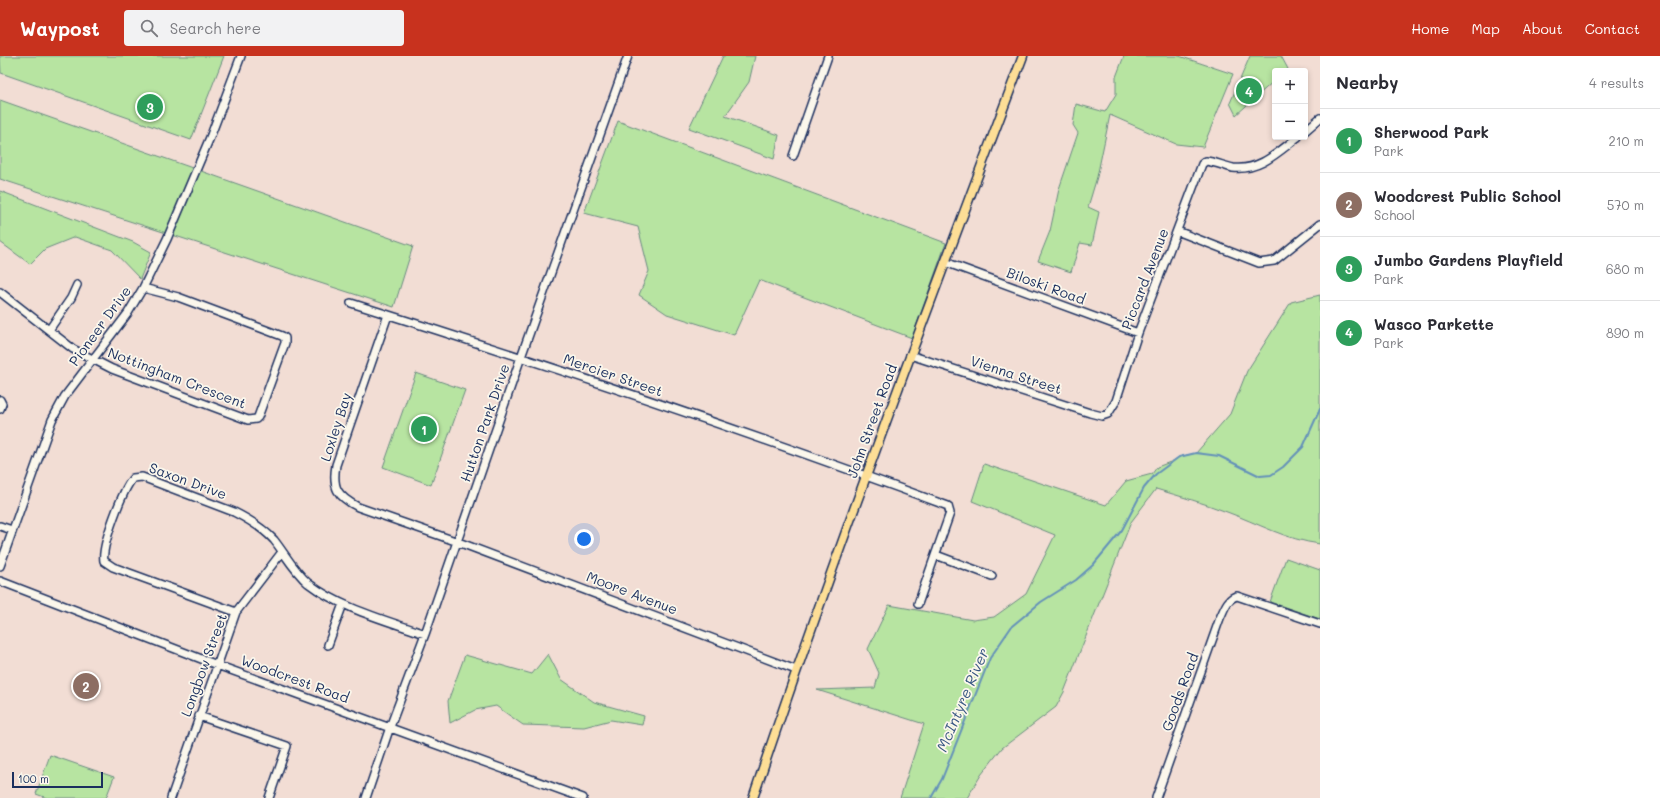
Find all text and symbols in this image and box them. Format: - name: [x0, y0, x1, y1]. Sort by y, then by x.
- search box: [124, 10, 404, 46]
- text: Waypost: [20, 16, 100, 41]
- icon: search: [138, 17, 160, 39]
- text: Search here: [170, 18, 261, 38]
- text: Home: [1411, 19, 1449, 38]
- text: Map: [1471, 19, 1500, 38]
- text: About: [1522, 19, 1563, 38]
- text: Contact: [1585, 19, 1640, 38]
- map controls: [1272, 68, 1308, 140]
- button: +: [1272, 68, 1308, 104]
- text: Nearby: [1336, 71, 1398, 93]
- text: 4 results: [1589, 74, 1644, 91]
- pin: 4: [1236, 76, 1262, 106]
- pin: 3: [137, 92, 163, 122]
- button: −: [1272, 104, 1308, 140]
- text: Sherwood Park: [1374, 122, 1489, 142]
- text: 1: [1346, 132, 1352, 149]
- text: 210 m: [1608, 132, 1644, 149]
- text: Park: [1374, 142, 1403, 159]
- text: Woodcrest Public School: [1374, 186, 1561, 206]
- text: 2: [1345, 196, 1353, 213]
- text: 570 m: [1607, 196, 1644, 213]
- text: School: [1374, 206, 1415, 223]
- street label: Piccard Avenue: [1117, 226, 1173, 332]
- text: Jumbo Gardens Playfield: [1374, 250, 1563, 270]
- text: 3: [1345, 260, 1353, 277]
- text: 680 m: [1606, 260, 1644, 277]
- street label: Biloski Road: [1004, 262, 1088, 309]
- text: Park: [1374, 270, 1403, 287]
- street label: Pioneer Drive: [64, 282, 135, 370]
- text: Wasco Parkette: [1374, 314, 1494, 334]
- text: 4: [1345, 324, 1353, 341]
- text: 890 m: [1606, 324, 1644, 341]
- text: Park: [1374, 334, 1403, 351]
- street label: Nottingham Crescent: [105, 342, 249, 413]
- street label: Mercier Street: [561, 349, 665, 400]
- street label: Vienna Street: [968, 351, 1064, 398]
- street label: Hutton Park Drive: [455, 361, 514, 484]
- street label: John Street Road: [842, 361, 901, 480]
- street label: Loxley Bay: [315, 390, 356, 464]
- pin: 1: [411, 414, 437, 444]
- street label: Saxon Drive: [147, 458, 230, 503]
- your location: [574, 529, 594, 549]
- street label: Moore Avenue: [584, 566, 681, 619]
- street label: Longbow Street: [176, 611, 231, 719]
- water label: McIntyre River: [931, 644, 993, 754]
- street label: Woodcrest Road: [238, 650, 352, 707]
- street label: Goods Road: [1157, 650, 1203, 734]
- pin: 2: [73, 671, 99, 701]
- scale bar: [12, 770, 103, 789]
- text: 100 m: [18, 771, 49, 786]

